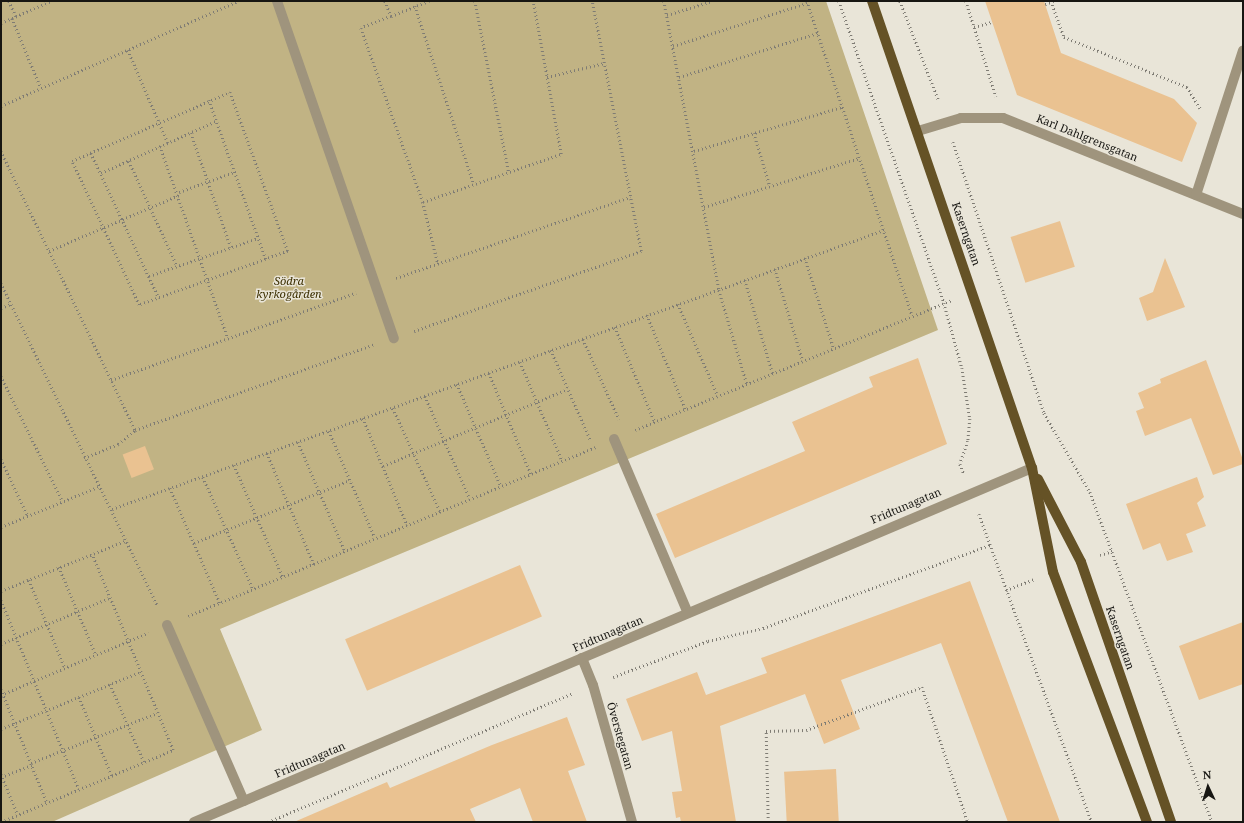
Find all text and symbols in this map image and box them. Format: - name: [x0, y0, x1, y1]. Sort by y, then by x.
- street label: Karl Dahlgrensgatan: [1034, 112, 1140, 164]
- street label: Kaserngatan: [949, 201, 983, 267]
- park label: Södra kyrkogården: [256, 275, 322, 301]
- street label: Fridtunagatan: [869, 485, 943, 527]
- street label: Kaserngatan: [1103, 605, 1137, 671]
- street label: Fridtunagatan: [571, 613, 645, 655]
- street label: Överstegatan: [604, 701, 636, 771]
- street label: Fridtunagatan: [273, 739, 347, 781]
- north arrow: [1188, 767, 1228, 807]
- text: N: [1202, 767, 1212, 782]

